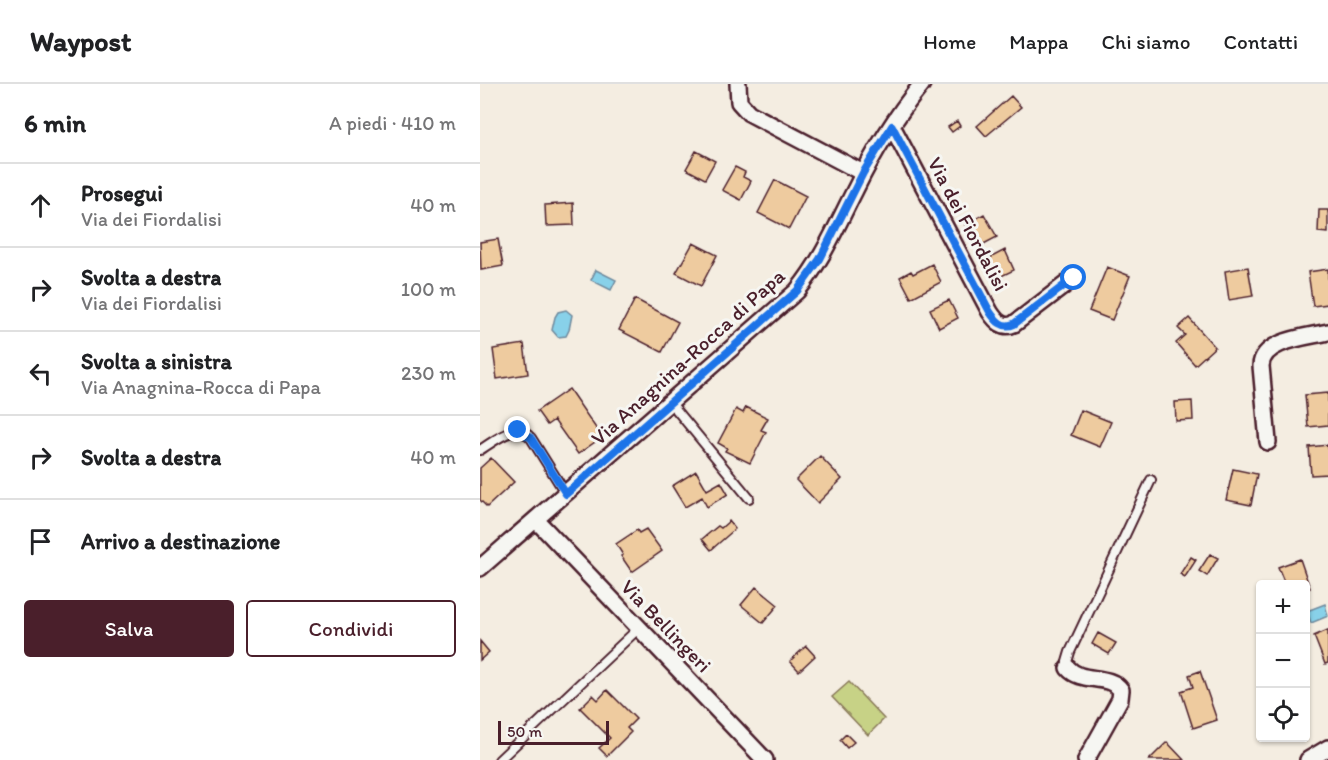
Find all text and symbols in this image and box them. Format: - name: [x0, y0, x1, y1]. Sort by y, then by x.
- text: Waypost: [30, 24, 132, 58]
- text: Home: [923, 29, 976, 54]
- text: Mappa: [1009, 29, 1068, 54]
- text: Chi siamo: [1101, 29, 1190, 54]
- text: Contatti: [1223, 29, 1298, 54]
- text: 6 min: [24, 107, 86, 139]
- text: A piedi · 410 m: [329, 111, 456, 135]
- street label: Via dei Fiordalisi: [923, 153, 1014, 295]
- text: Prosegui: [81, 180, 163, 207]
- icon: ahead: [24, 189, 57, 222]
- text: 40 m: [410, 193, 456, 217]
- text: Via dei Fiordalisi: [81, 207, 222, 231]
- street label: Via Anagnina-Rocca di Papa: [586, 263, 790, 450]
- text: Svolta a destra: [81, 264, 221, 291]
- route start: [1060, 264, 1086, 290]
- icon: right: [24, 273, 57, 306]
- text: 100 m: [401, 277, 456, 301]
- text: Via dei Fiordalisi: [81, 291, 222, 315]
- text: Svolta a sinistra: [81, 348, 232, 375]
- icon: left: [24, 357, 57, 390]
- text: 230 m: [401, 361, 456, 385]
- text: Via Anagnina-Rocca di Papa: [81, 375, 321, 399]
- route end: [504, 416, 530, 442]
- icon: right: [24, 441, 57, 474]
- text: Svolta a destra: [81, 444, 221, 471]
- text: 40 m: [410, 445, 456, 469]
- icon: arrive: [24, 525, 57, 558]
- text: Arrivo a destinazione: [81, 528, 280, 555]
- street label: Via Bellingeri: [616, 574, 717, 677]
- map controls: [1256, 580, 1310, 742]
- button: +: [1256, 580, 1310, 634]
- button: Salva: [24, 600, 234, 657]
- button: Condividi: [246, 600, 456, 657]
- button: −: [1256, 634, 1310, 688]
- button: locate: [1256, 688, 1310, 742]
- scale bar: [498, 718, 609, 746]
- text: 50 m: [507, 722, 542, 741]

